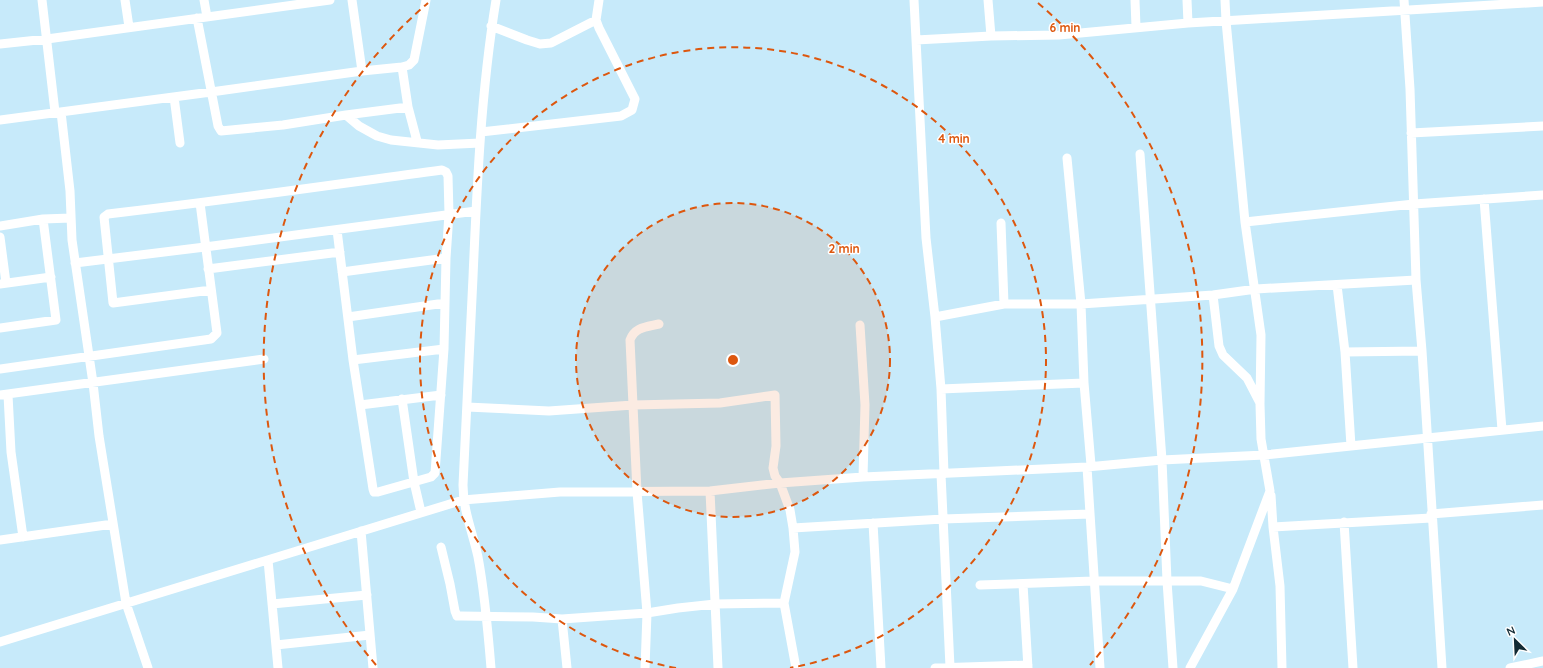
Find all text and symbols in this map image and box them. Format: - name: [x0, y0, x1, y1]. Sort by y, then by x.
- text: 6 min: [1049, 20, 1081, 35]
- text: 4 min: [938, 131, 970, 146]
- text: 2 min: [828, 241, 860, 256]
- centre of rings: [726, 353, 740, 367]
- north arrow: [1495, 620, 1535, 660]
- text: N: [1504, 623, 1517, 639]

